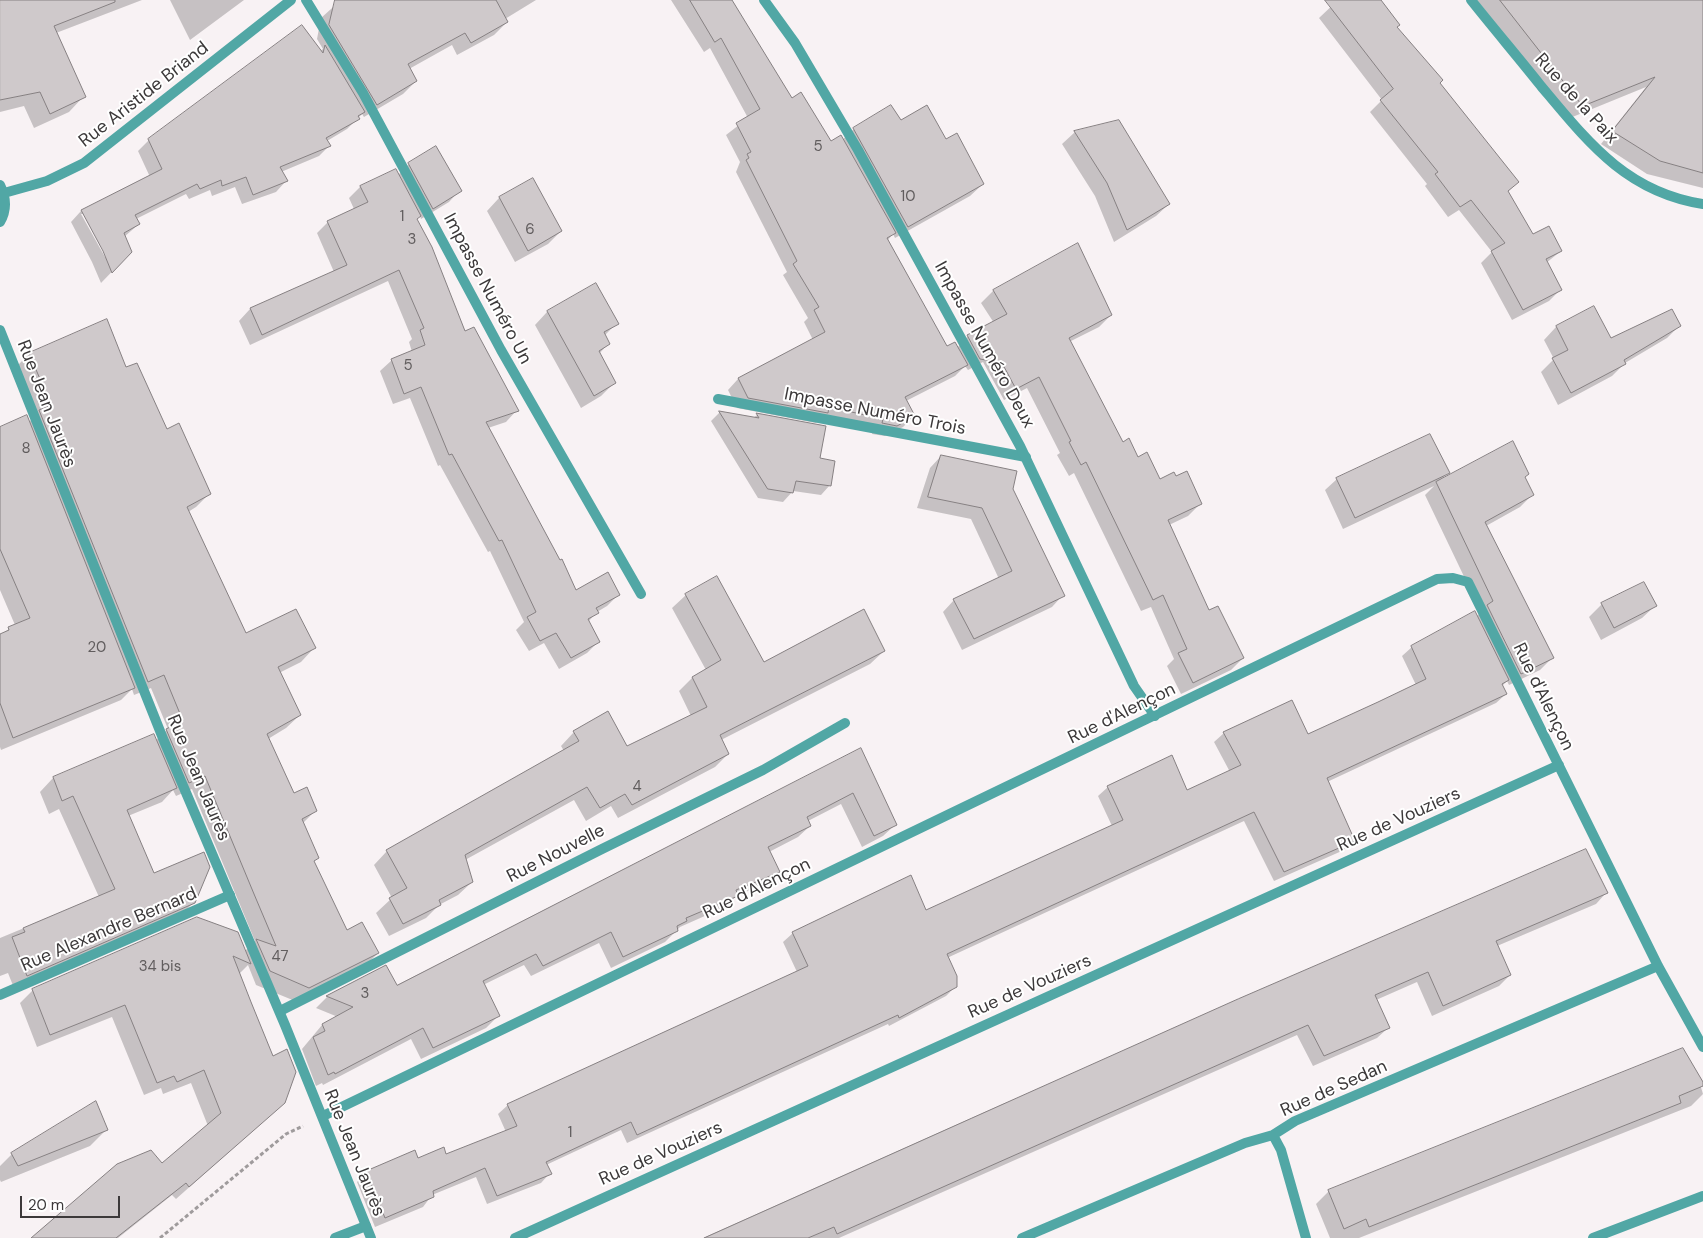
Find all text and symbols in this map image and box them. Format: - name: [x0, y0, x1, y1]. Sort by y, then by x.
- street label: Rue Aristide Briand: [75, 38, 213, 152]
- street label: Rue de la Paix: [1530, 49, 1622, 149]
- house number: 5: [813, 138, 823, 156]
- house number: 10: [901, 188, 915, 206]
- house number: 1: [400, 208, 404, 226]
- street label: Impasse Numéro Un: [438, 210, 536, 368]
- house number: 6: [525, 221, 535, 239]
- house number: 3: [408, 231, 416, 249]
- street label: Impasse Numéro Deux: [929, 258, 1039, 432]
- street label: Rue Jean Jaurès: [12, 337, 80, 471]
- house number: 5: [403, 357, 413, 375]
- street label: Impasse Numéro Trois: [782, 384, 968, 440]
- house number: 8: [21, 440, 31, 458]
- house number: 20: [88, 639, 106, 657]
- street label: Rue d'Alençon: [1508, 640, 1578, 754]
- street label: Rue d'Alençon: [1065, 679, 1179, 749]
- street label: Rue Jean Jaurès: [162, 712, 234, 844]
- house number: 4: [632, 778, 642, 796]
- street label: Rue de Vouziers: [1334, 783, 1464, 857]
- street label: Rue Nouvelle: [503, 820, 609, 888]
- street label: Rue d'Alençon: [700, 854, 814, 924]
- street label: Rue Alexandre Bernard: [18, 883, 200, 977]
- house number: 47: [271, 948, 289, 966]
- street label: Rue de Vouziers: [965, 950, 1095, 1024]
- house number: 34 bis: [139, 958, 181, 976]
- house number: 3: [361, 985, 369, 1003]
- street label: Rue de Sedan: [1277, 1056, 1391, 1122]
- street label: Rue Jean Jaurès: [319, 1086, 389, 1220]
- street label: Rue de Vouziers: [596, 1117, 726, 1191]
- house number: 1: [568, 1124, 572, 1142]
- scale bar: [22, 1186, 122, 1218]
- text: 20 m: [28, 1195, 64, 1215]

